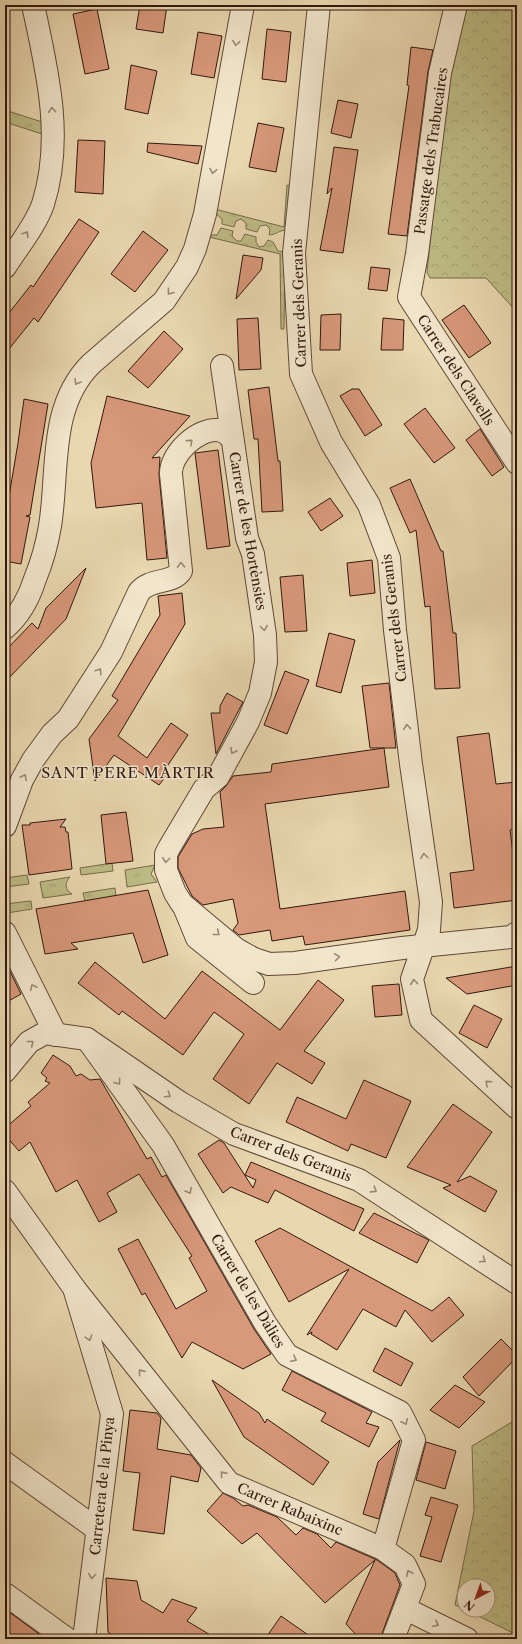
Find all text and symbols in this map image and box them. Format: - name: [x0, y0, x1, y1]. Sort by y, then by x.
- one-way arrow: [232, 40, 241, 46]
- street label: Passatge dels Trabucaires: [410, 66, 452, 236]
- one-way arrow: [48, 107, 57, 113]
- one-way arrow: [210, 168, 218, 174]
- one-way arrow: [21, 231, 28, 238]
- street label: Carrer dels Geranis: [288, 238, 310, 368]
- one-way arrow: [168, 288, 175, 295]
- street label: Carrer dels Clavells: [413, 311, 499, 429]
- one-way arrow: [74, 378, 81, 385]
- one-way arrow: [185, 440, 193, 447]
- street label: Carrer de les Hortènsies: [225, 450, 271, 612]
- street label: Carrer dels Geranis: [377, 553, 411, 683]
- one-way arrow: [176, 562, 185, 568]
- one-way arrow: [259, 625, 268, 631]
- one-way arrow: [94, 668, 101, 675]
- one-way arrow: [403, 724, 412, 730]
- one-way arrow: [230, 747, 237, 754]
- district label: SANT PERE MÀRTIR: [41, 763, 215, 782]
- one-way arrow: [20, 774, 27, 781]
- one-way arrow: [420, 853, 429, 859]
- one-way arrow: [162, 857, 171, 863]
- one-way arrow: [212, 929, 219, 936]
- one-way arrow: [334, 953, 340, 962]
- one-way arrow: [409, 979, 418, 985]
- one-way arrow: [30, 984, 38, 991]
- one-way arrow: [26, 1040, 33, 1047]
- one-way arrow: [113, 1078, 120, 1085]
- one-way arrow: [485, 1080, 493, 1087]
- one-way arrow: [164, 1090, 171, 1097]
- street label: Carrer dels Geranis: [228, 1123, 354, 1185]
- one-way arrow: [370, 1185, 377, 1192]
- one-way arrow: [184, 1187, 191, 1194]
- street label: Carrer de les Dàlies: [207, 1231, 289, 1351]
- one-way arrow: [479, 1256, 486, 1263]
- one-way arrow: [84, 1335, 93, 1342]
- one-way arrow: [290, 1354, 298, 1362]
- one-way arrow: [139, 1370, 146, 1377]
- street label: Carretera de la Pinya: [86, 1415, 118, 1556]
- one-way arrow: [400, 1418, 408, 1426]
- one-way arrow: [220, 1471, 227, 1478]
- street label: Carrer Rabaixinc: [234, 1479, 346, 1539]
- one-way arrow: [406, 1570, 413, 1577]
- one-way arrow: [88, 1573, 97, 1579]
- north arrow: [456, 1578, 496, 1618]
- text: N: [461, 1597, 478, 1614]
- one-way arrow: [432, 1619, 439, 1627]

